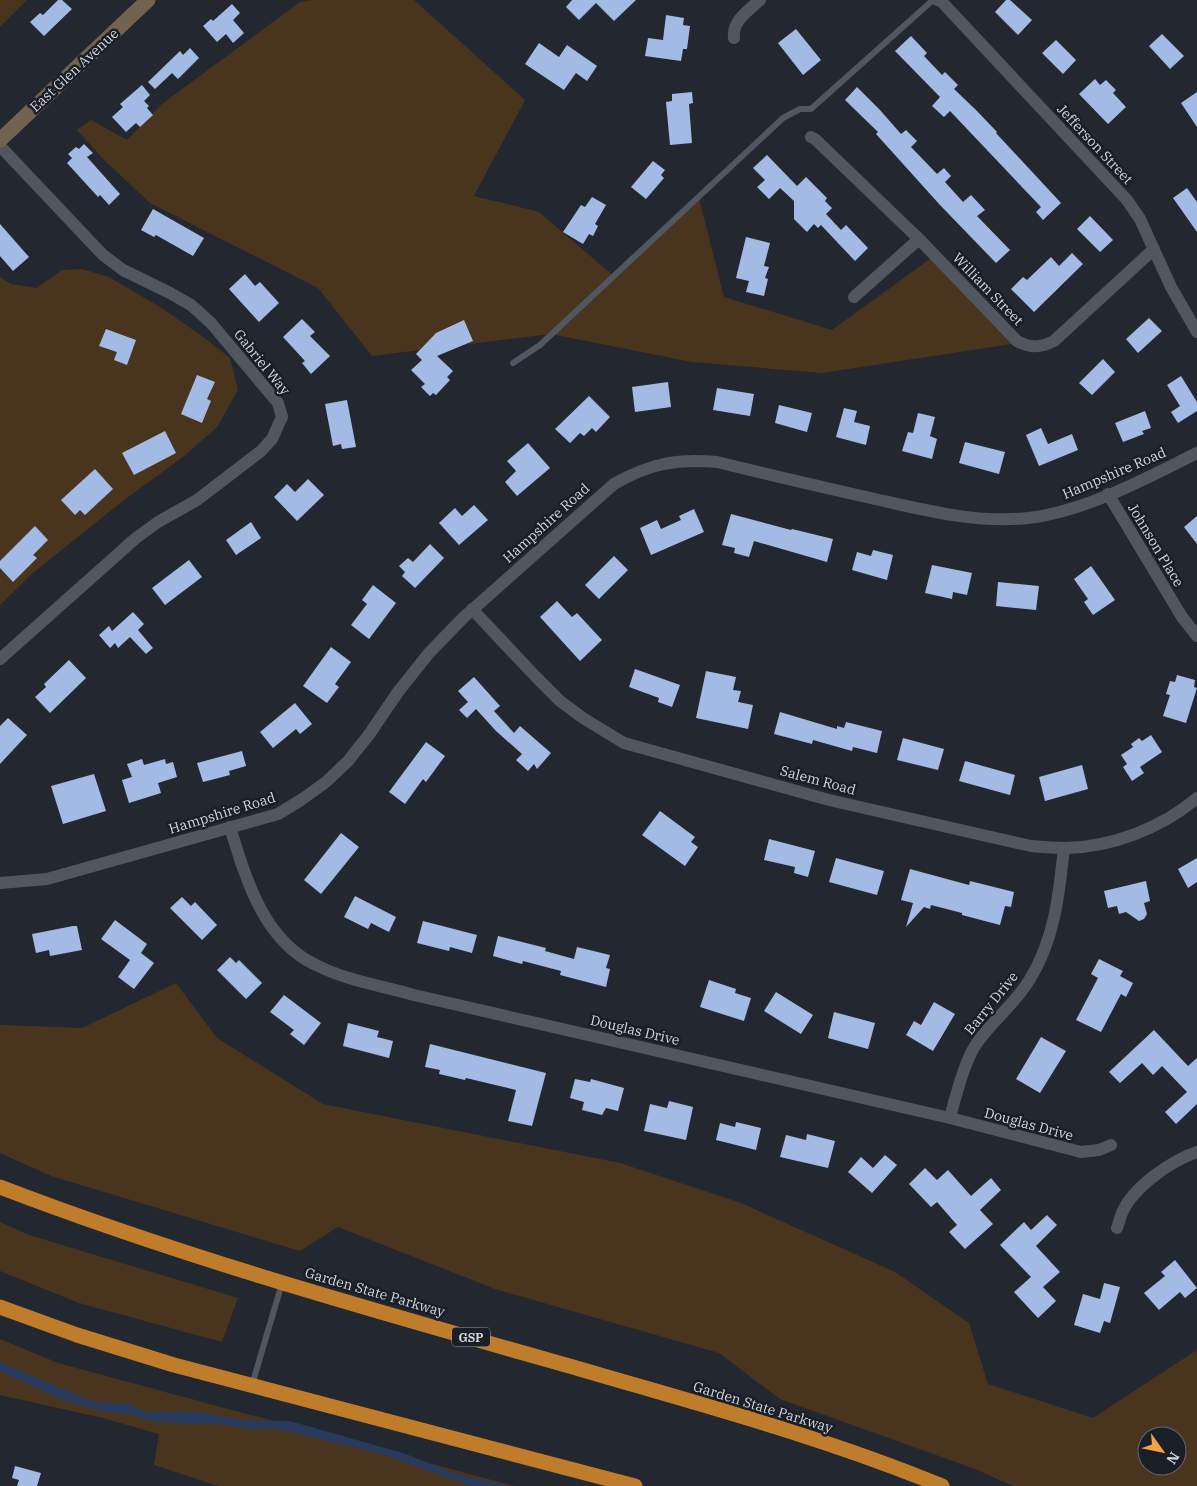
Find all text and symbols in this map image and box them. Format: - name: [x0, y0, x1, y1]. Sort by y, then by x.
- street label: East Glen Avenue: [26, 24, 122, 116]
- street label: Jefferson Street: [1053, 100, 1137, 188]
- street label: William Street: [949, 249, 1027, 329]
- street label: Gabriel Way: [230, 325, 294, 399]
- street label: Hampshire Road: [1059, 443, 1169, 503]
- street label: Hampshire Road: [499, 479, 594, 567]
- street label: Johnson Place: [1124, 500, 1188, 590]
- street label: Salem Road: [778, 761, 858, 799]
- street label: Hampshire Road: [166, 788, 278, 838]
- street label: Barry Drive: [960, 968, 1022, 1038]
- street label: Douglas Drive: [588, 1011, 682, 1049]
- street label: Douglas Drive: [983, 1103, 1075, 1145]
- street label: Garden State Parkway: [303, 1263, 448, 1321]
- road number: GSP: [452, 1328, 490, 1346]
- street label: Garden State Parkway: [691, 1377, 835, 1437]
- north arrow: [1137, 1426, 1187, 1476]
- text: N: [1162, 1449, 1183, 1468]

